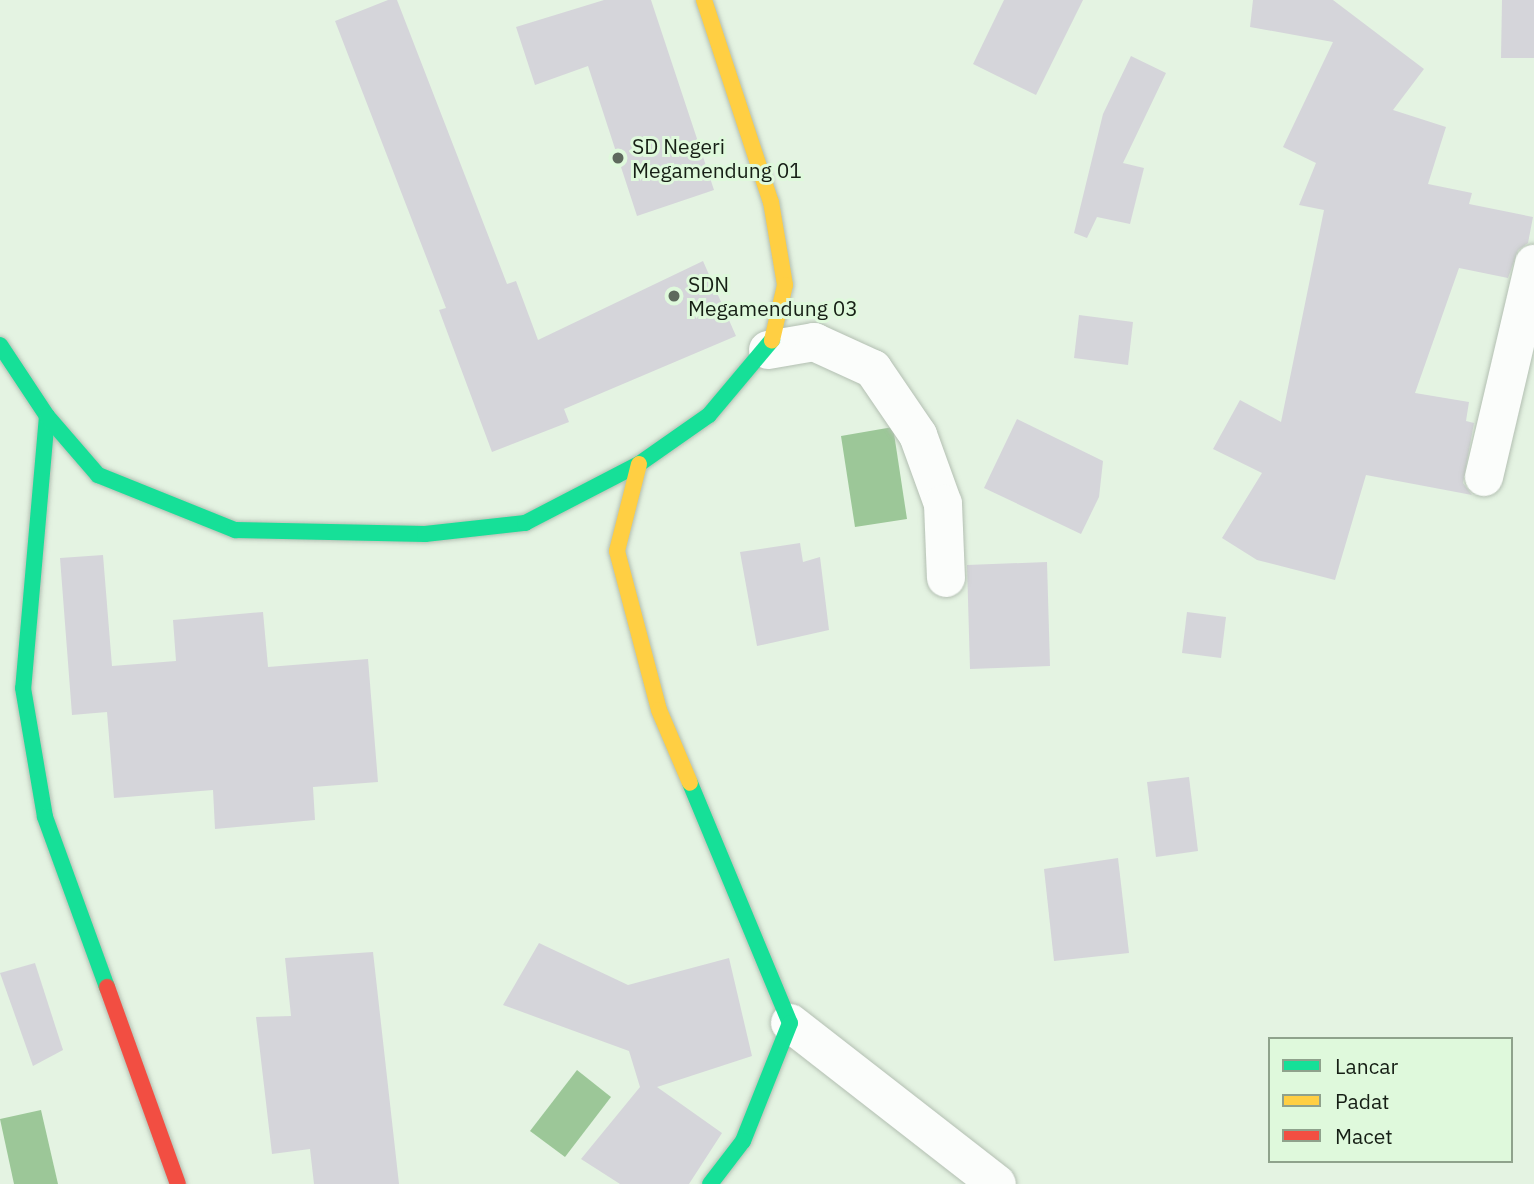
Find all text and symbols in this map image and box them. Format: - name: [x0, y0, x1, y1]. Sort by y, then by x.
- place label: SD Negeri Megamendung 01: [632, 133, 802, 183]
- marker: SD Negeri Megamendung 01: [610, 150, 626, 166]
- place label: SDN Megamendung 03: [688, 271, 858, 321]
- marker: SDN Megamendung 03: [666, 288, 682, 304]
- legend: [1268, 1037, 1513, 1163]
- text: Lancar: [1335, 1052, 1398, 1080]
- text: Padat: [1335, 1087, 1390, 1115]
- text: Macet: [1335, 1122, 1393, 1150]

